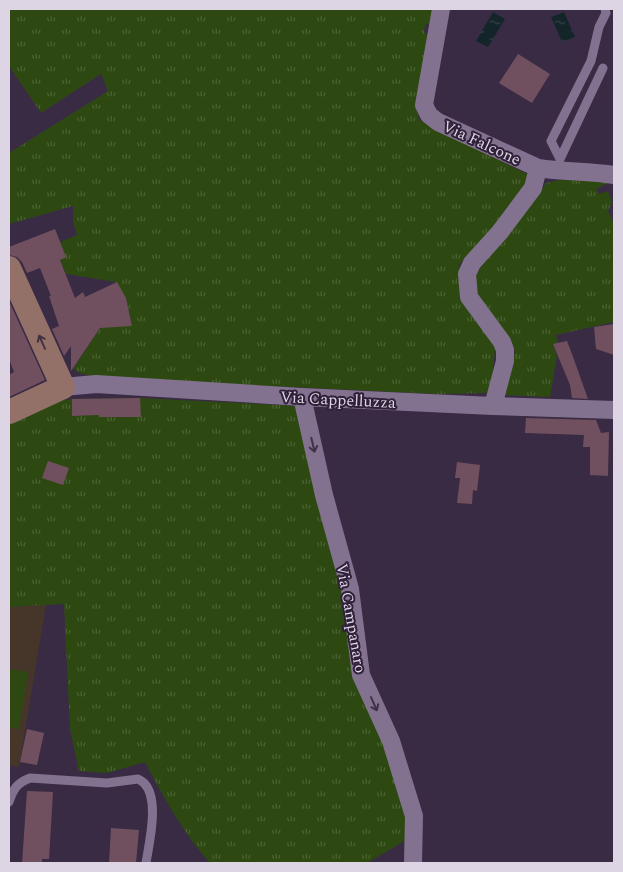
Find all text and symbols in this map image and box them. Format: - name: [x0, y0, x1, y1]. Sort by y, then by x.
- street label: Via Falcone: [438, 114, 525, 172]
- one-way arrow: [37, 335, 47, 350]
- street label: Via Cappelluzza: [280, 385, 397, 415]
- one-way arrow: [309, 436, 318, 452]
- street label: Via Campanaro: [330, 561, 372, 675]
- one-way arrow: [370, 696, 380, 711]

